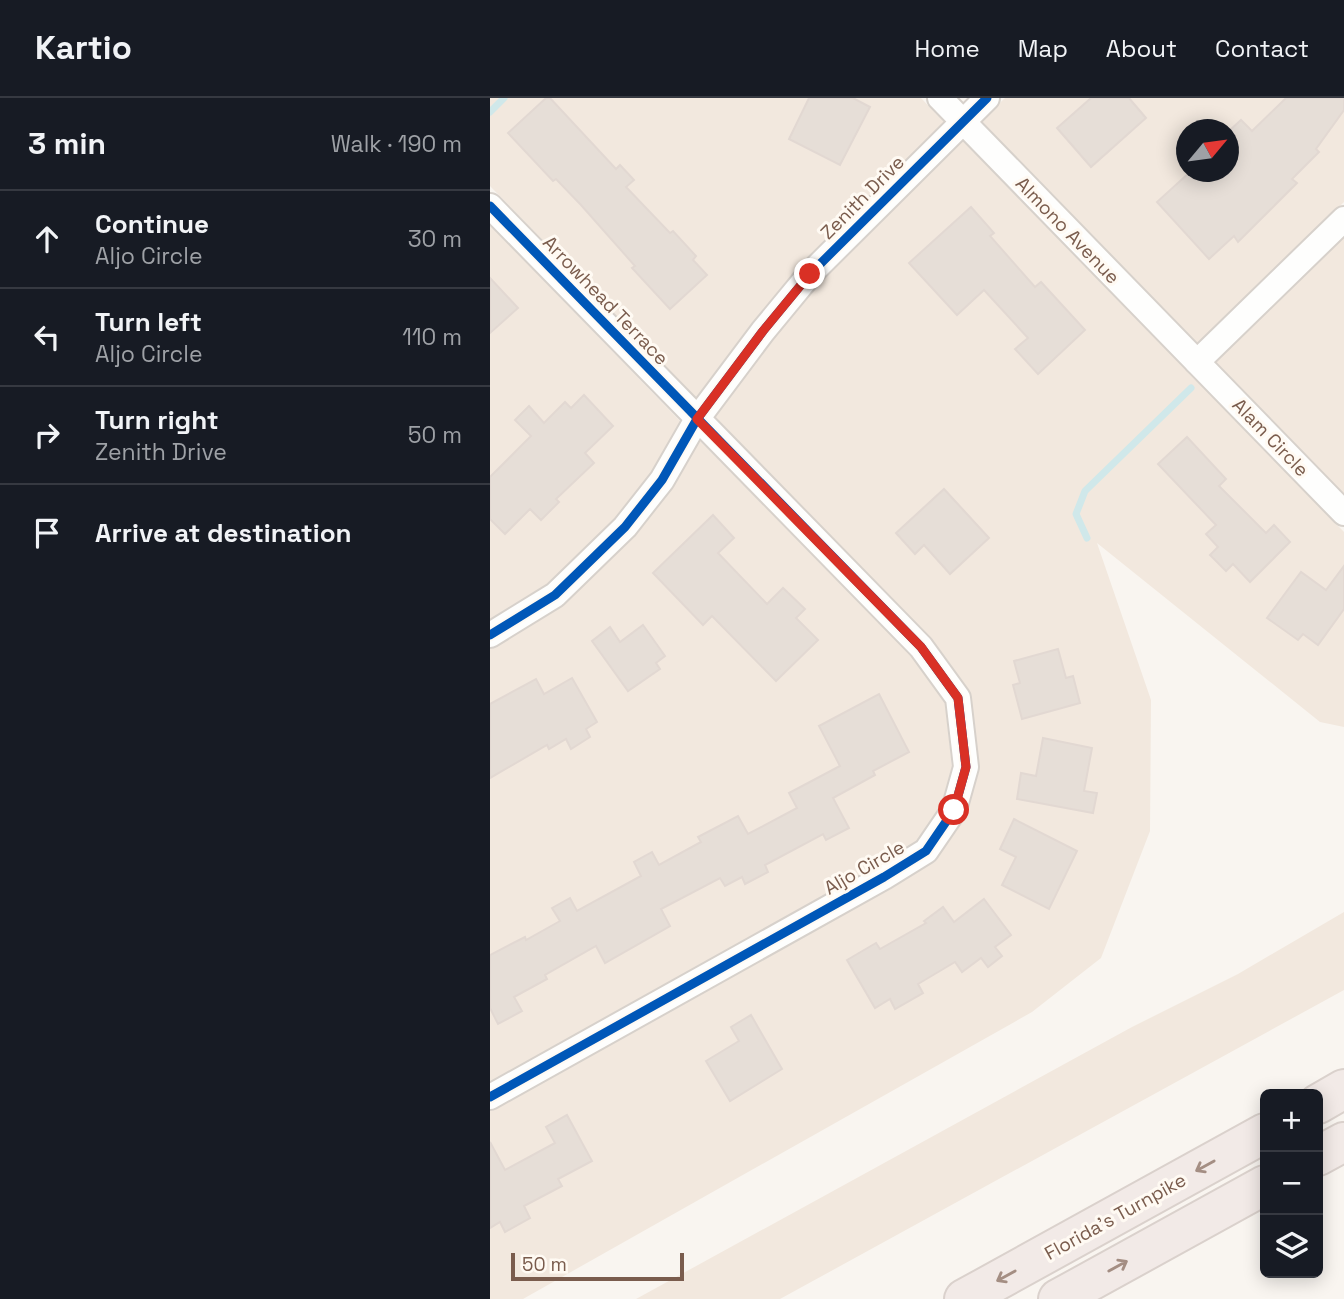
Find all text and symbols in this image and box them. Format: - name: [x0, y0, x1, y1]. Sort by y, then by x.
- text: Kartio: [35, 27, 132, 69]
- text: Home: [914, 33, 980, 64]
- text: Map: [1018, 33, 1068, 64]
- text: About: [1106, 33, 1177, 64]
- text: Contact: [1215, 33, 1309, 64]
- north arrow: [1176, 119, 1239, 182]
- text: 3 min: [28, 124, 106, 163]
- text: Walk · 190 m: [331, 129, 462, 159]
- street label: Zenith Drive: [815, 150, 910, 245]
- street label: Almono Avenue: [1010, 171, 1125, 289]
- text: Continue: [95, 207, 209, 241]
- icon: ahead: [28, 220, 66, 258]
- text: 30 m: [408, 224, 462, 254]
- street label: Arrowhead Terrace: [537, 230, 674, 370]
- text: Aljo Circle: [95, 241, 203, 271]
- route end: [794, 258, 825, 289]
- text: Turn left: [95, 305, 202, 339]
- icon: left: [28, 318, 66, 356]
- text: 110 m: [402, 322, 462, 352]
- text: Aljo Circle: [95, 339, 203, 369]
- street label: Alam Circle: [1227, 393, 1314, 482]
- text: Turn right: [95, 403, 219, 437]
- icon: right: [28, 416, 66, 454]
- text: 50 m: [408, 420, 462, 450]
- text: Zenith Drive: [95, 437, 227, 467]
- icon: arrive: [28, 514, 66, 552]
- text: Arrive at destination: [95, 516, 352, 550]
- route start: [938, 794, 969, 825]
- street label: Aljo Circle: [820, 834, 909, 900]
- map controls: [1260, 1089, 1323, 1278]
- button: +: [1260, 1089, 1323, 1152]
- button: −: [1260, 1152, 1323, 1215]
- one-way arrow: [1196, 1159, 1216, 1173]
- street label: Florida's Turnpike: [1040, 1167, 1190, 1266]
- button: layers: [1260, 1215, 1323, 1278]
- scale bar: [511, 1250, 684, 1282]
- text: 50 m: [522, 1252, 567, 1277]
- one-way arrow: [1107, 1259, 1127, 1273]
- one-way arrow: [997, 1269, 1017, 1283]

